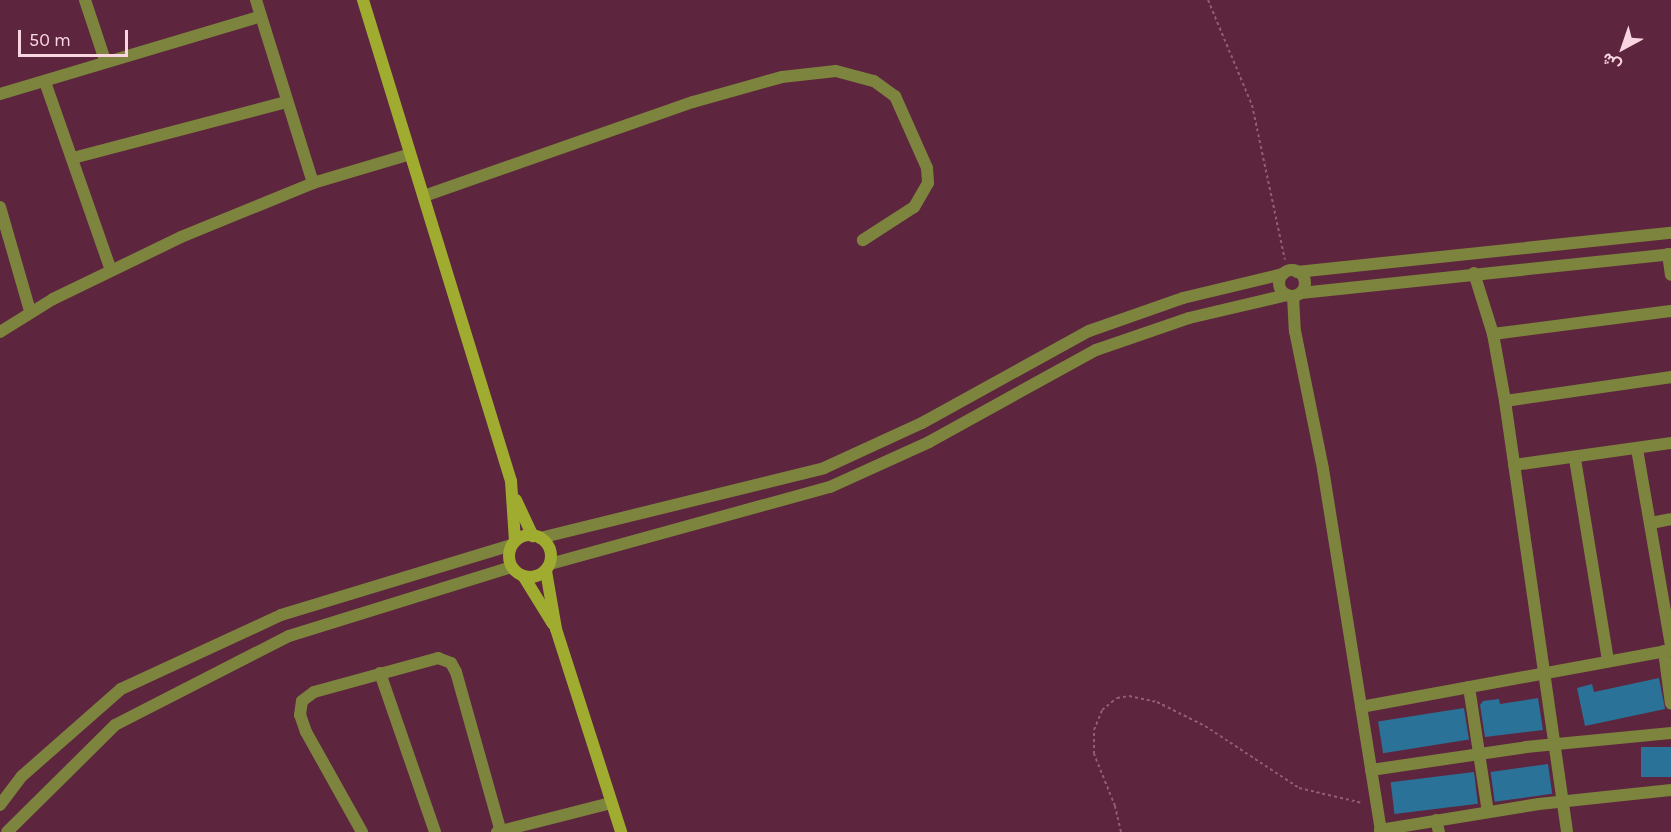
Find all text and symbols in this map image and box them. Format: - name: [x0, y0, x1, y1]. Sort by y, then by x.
- scale bar: [21, 18, 130, 56]
- north arrow: [1593, 18, 1653, 78]
- text: 50 m: [29, 29, 71, 51]
- text: ش: [1598, 49, 1625, 76]

